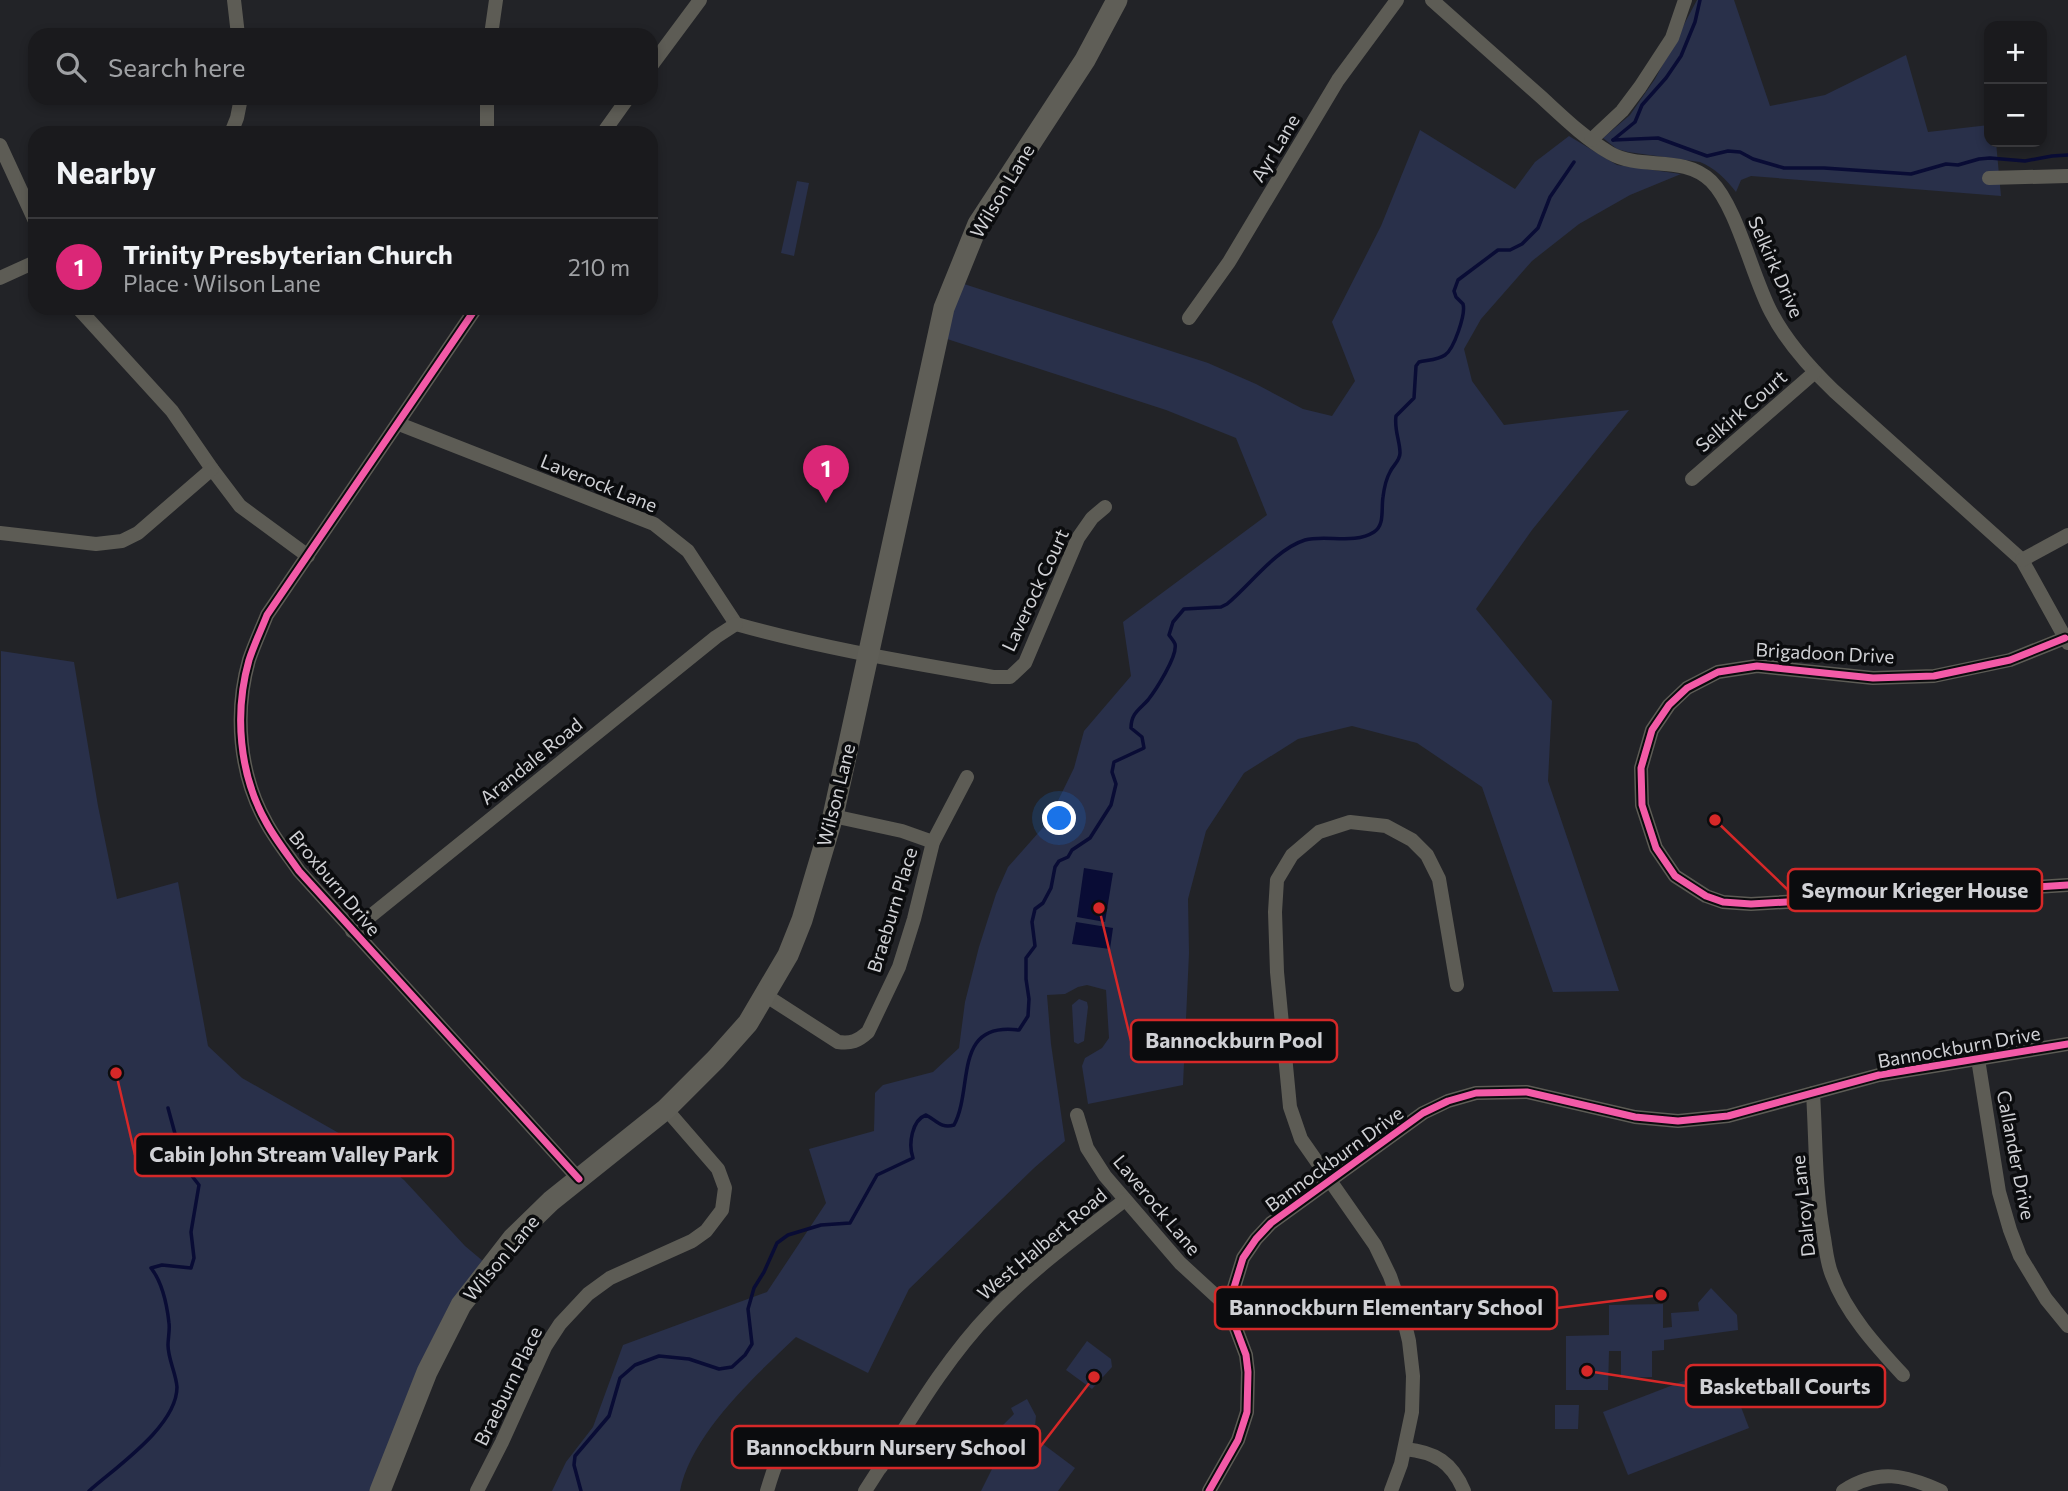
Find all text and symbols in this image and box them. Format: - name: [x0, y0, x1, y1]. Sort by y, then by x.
- map controls: [1984, 21, 2047, 147]
- button: +: [1984, 21, 2047, 84]
- search box: [28, 28, 658, 105]
- icon: search: [52, 48, 90, 86]
- text: Search here: [108, 51, 246, 82]
- button: −: [1984, 84, 2047, 147]
- street label: Ayr Lane: [1245, 110, 1304, 186]
- street label: Wilson Lane: [965, 140, 1039, 242]
- text: Nearby: [56, 153, 156, 190]
- street label: Selkirk Drive: [1744, 213, 1809, 321]
- text: Trinity Presbyterian Church: [123, 238, 453, 269]
- text: 1: [74, 253, 84, 281]
- text: 210 m: [568, 253, 630, 281]
- text: Place · Wilson Lane: [123, 269, 321, 297]
- street label: Selkirk Court: [1690, 365, 1791, 456]
- pin: 1: [803, 445, 849, 503]
- street label: Laverock Lane: [538, 449, 661, 516]
- street label: Laverock Court: [996, 525, 1073, 655]
- street label: Brigadoon Drive: [1755, 637, 1895, 668]
- street label: Arandale Road: [475, 712, 587, 809]
- street label: Wilson Lane: [812, 741, 859, 849]
- your location: [1042, 801, 1076, 835]
- street label: Broxburn Drive: [285, 825, 386, 940]
- street label: Braeburn Place: [862, 844, 921, 975]
- callout: Seymour Krieger House: [1788, 869, 2042, 911]
- text: Seymour Krieger House: [1802, 877, 2028, 902]
- callout: Bannockburn Pool: [1131, 1020, 1337, 1062]
- street label: Bannockburn Drive: [1876, 1021, 2042, 1072]
- text: Bannockburn Pool: [1145, 1027, 1323, 1052]
- street label: Callander Drive: [1993, 1088, 2040, 1222]
- street label: Bannockburn Drive: [1260, 1101, 1407, 1216]
- callout: Cabin John Stream Valley Park: [135, 1134, 453, 1176]
- text: Cabin John Stream Valley Park: [149, 1141, 439, 1166]
- street label: Laverock Lane: [1109, 1150, 1206, 1259]
- street label: Dalroy Lane: [1786, 1154, 1819, 1258]
- street label: West Halbert Road: [972, 1183, 1111, 1304]
- street label: Wilson Lane: [458, 1210, 543, 1305]
- callout: Bannockburn Elementary School: [1215, 1287, 1557, 1329]
- text: Bannockburn Elementary School: [1229, 1294, 1543, 1319]
- street label: Braeburn Place: [469, 1322, 546, 1449]
- callout: Basketball Courts: [1686, 1365, 1885, 1407]
- text: Basketball Courts: [1699, 1373, 1871, 1398]
- callout: Bannockburn Nursery School: [732, 1426, 1040, 1468]
- text: Bannockburn Nursery School: [746, 1434, 1026, 1459]

